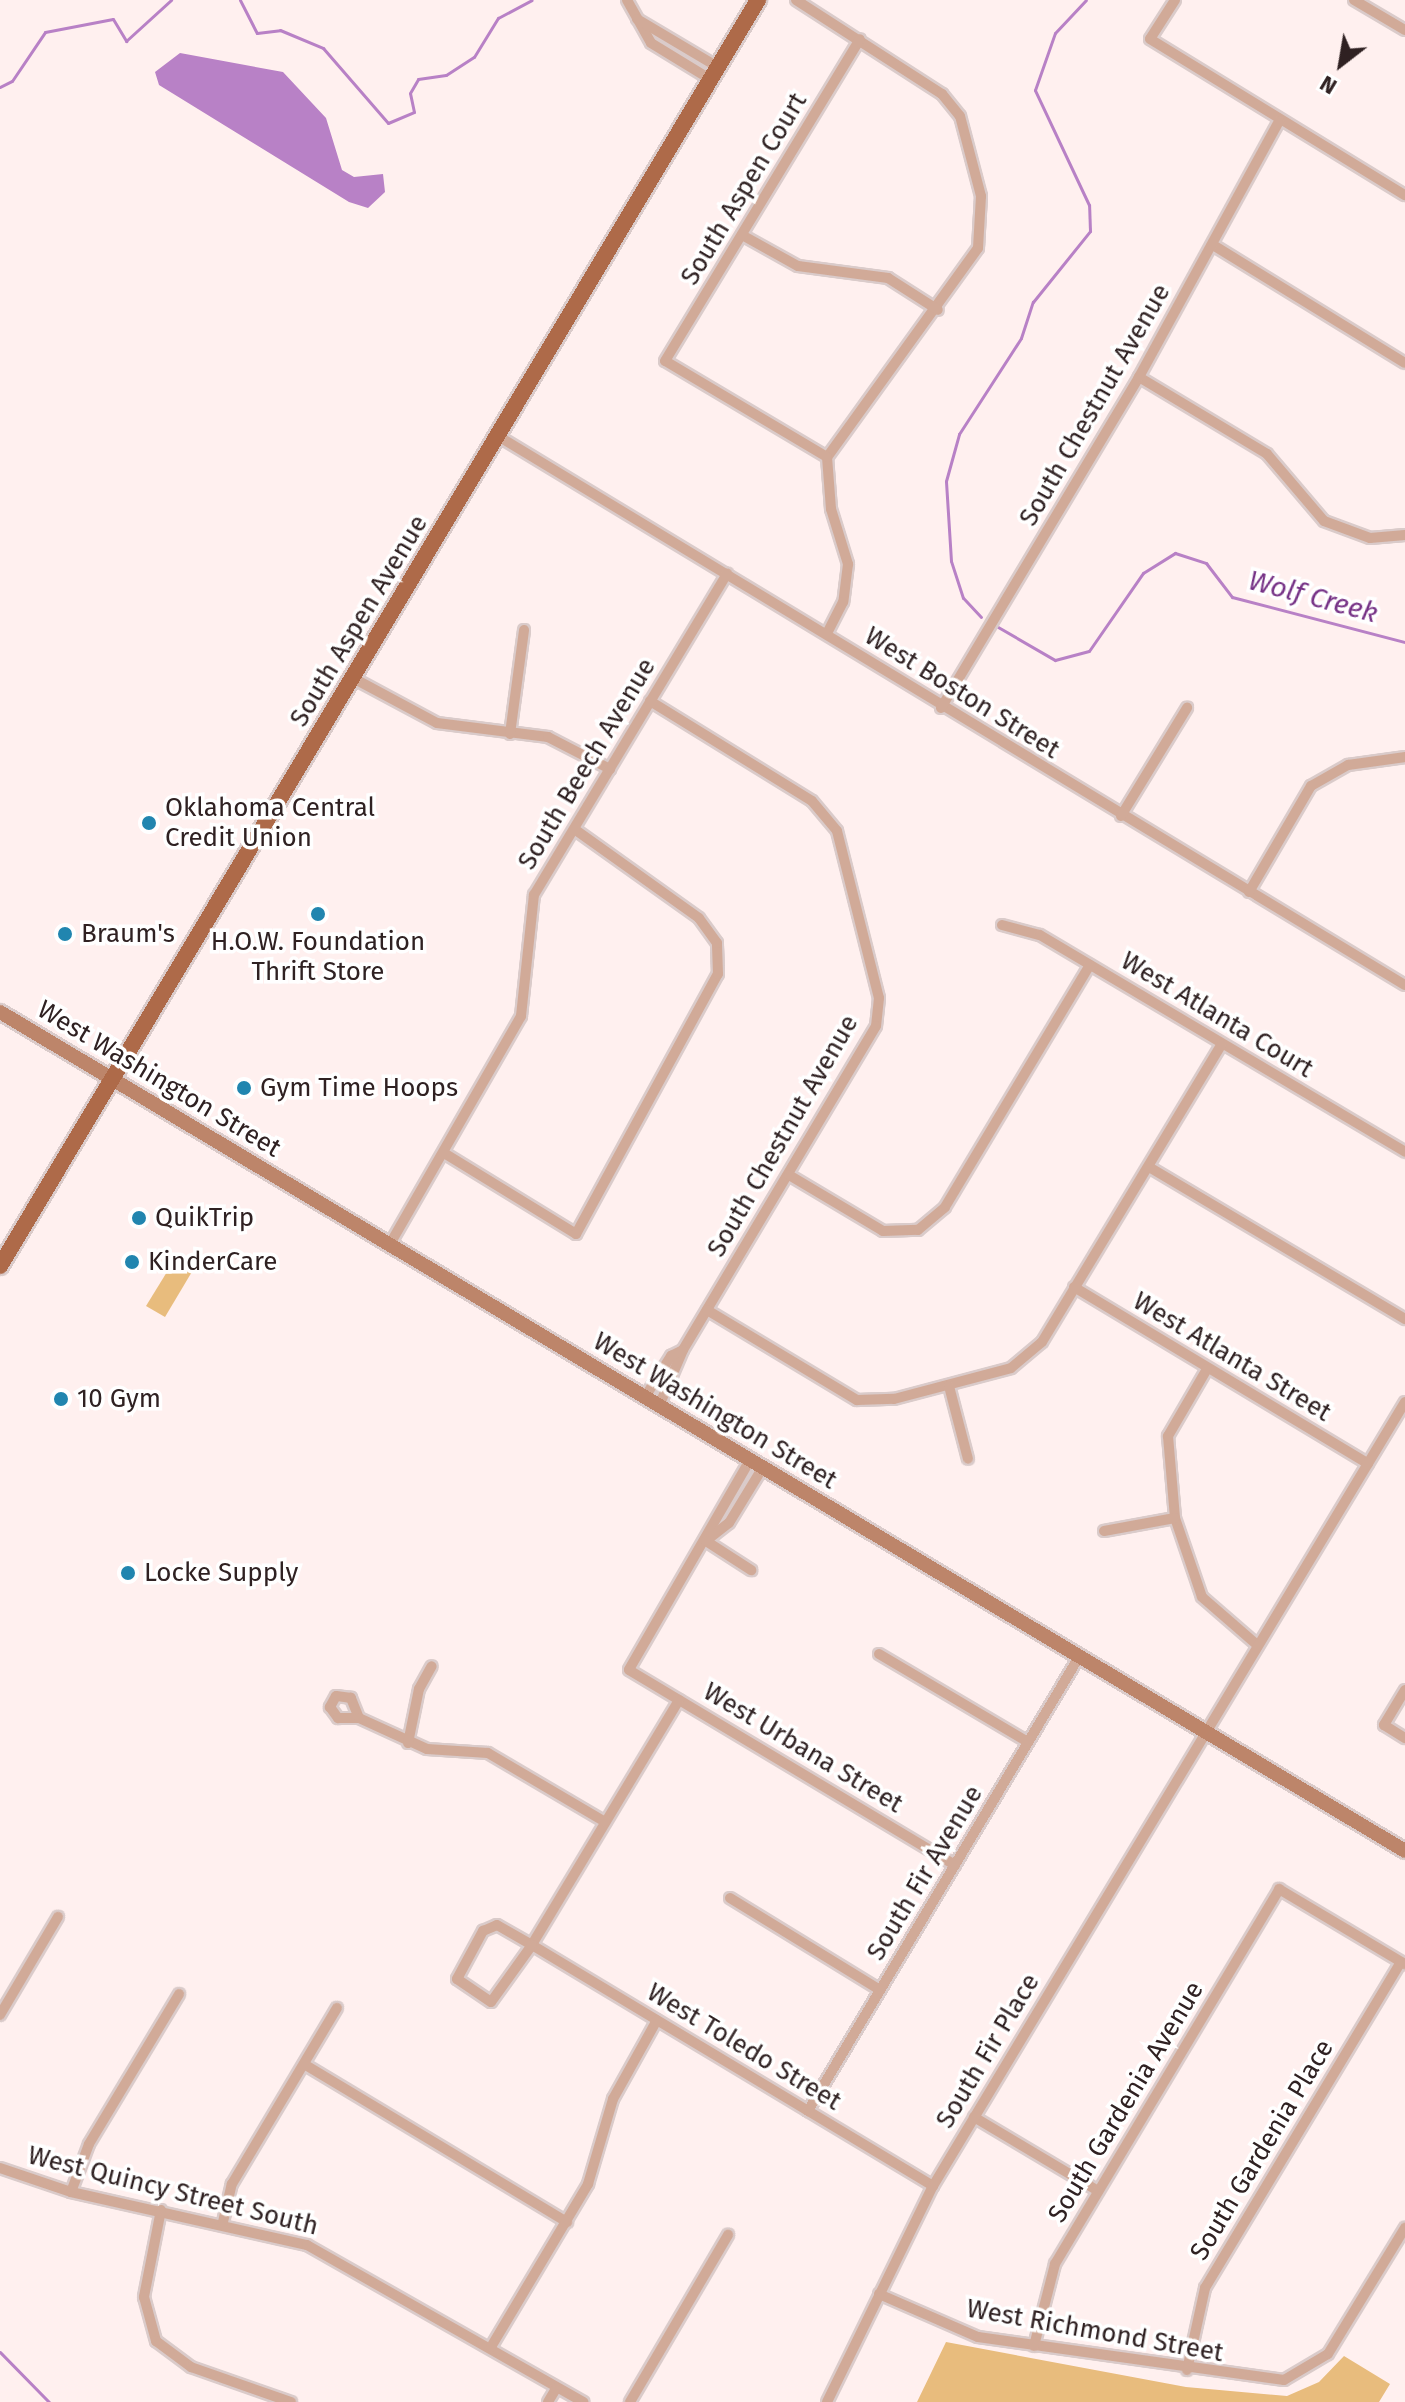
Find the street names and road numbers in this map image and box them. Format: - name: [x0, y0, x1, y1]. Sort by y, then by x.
- street label: South Aspen Court: [674, 87, 814, 291]
- street label: South Chestnut Avenue: [1013, 278, 1177, 532]
- street label: South Aspen Avenue: [284, 510, 434, 732]
- street label: West Boston Street: [859, 620, 1065, 766]
- street label: South Beech Avenue: [512, 653, 662, 875]
- street label: West Atlanta Court: [1115, 945, 1319, 1085]
- street label: West Washington Street: [32, 994, 286, 1164]
- street label: South Chestnut Avenue: [701, 1009, 865, 1263]
- street label: West Atlanta Street: [1127, 1286, 1337, 1428]
- street label: West Washington Street: [588, 1326, 842, 1496]
- street label: West Urbana Street: [698, 1676, 908, 1820]
- street label: South Fir Avenue: [861, 1780, 989, 1966]
- street label: South Fir Place: [930, 1968, 1046, 2134]
- street label: South Gardenia Avenue: [1042, 1976, 1210, 2228]
- street label: West Toledo Street: [641, 1977, 847, 2117]
- street label: South Gardenia Place: [1184, 2034, 1340, 2266]
- street label: West Quincy Street South: [25, 2140, 321, 2242]
- street label: West Richmond Street: [964, 2293, 1226, 2369]

